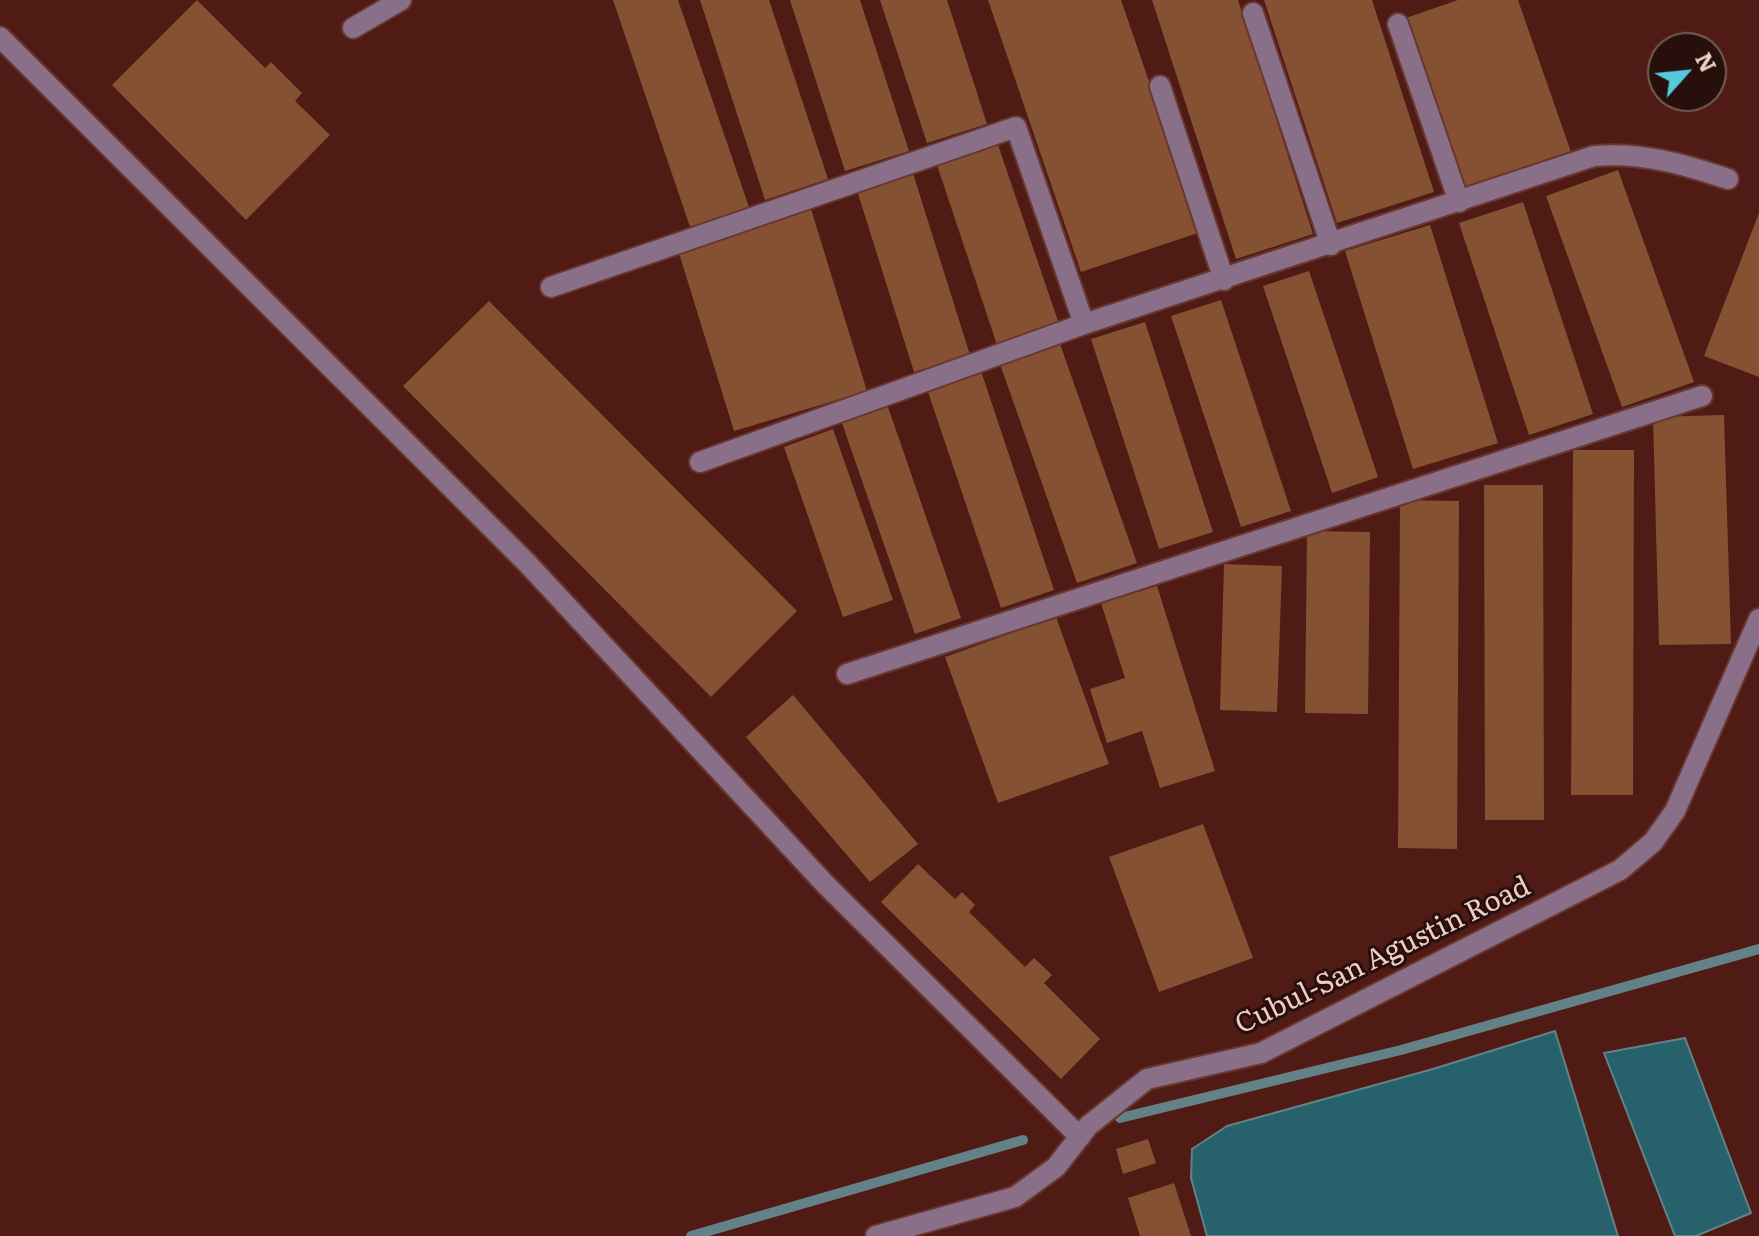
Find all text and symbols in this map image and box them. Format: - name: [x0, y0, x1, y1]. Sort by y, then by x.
- north arrow: [1647, 32, 1727, 112]
- text: N: [1688, 46, 1726, 78]
- street label: Cubul-San Agustin Road: [1230, 870, 1536, 1042]

